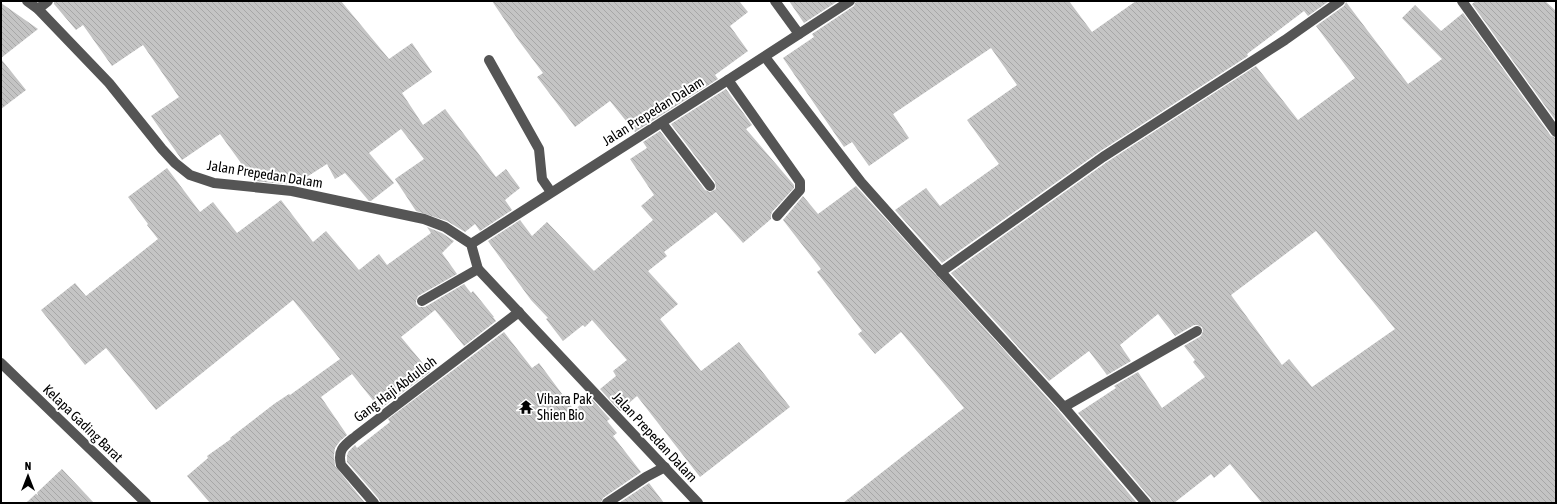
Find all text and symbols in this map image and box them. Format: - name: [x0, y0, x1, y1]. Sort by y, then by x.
- street label: Jalan Prepedan Dalam: [599, 73, 707, 149]
- street label: Jalan Prepedan Dalam: [206, 157, 324, 191]
- street label: Gang Haji Abdulloh: [351, 353, 439, 425]
- street label: Kelapa Gading Barat: [40, 381, 126, 465]
- street label: Jalan Prepedan Dalam: [609, 389, 701, 485]
- place label: Vihara Pak Shien Bio: [537, 391, 592, 423]
- temple icon: Vihara Pak Shien Bio: [518, 399, 534, 415]
- north arrow: [8, 456, 48, 496]
- text: N: [25, 460, 31, 472]

